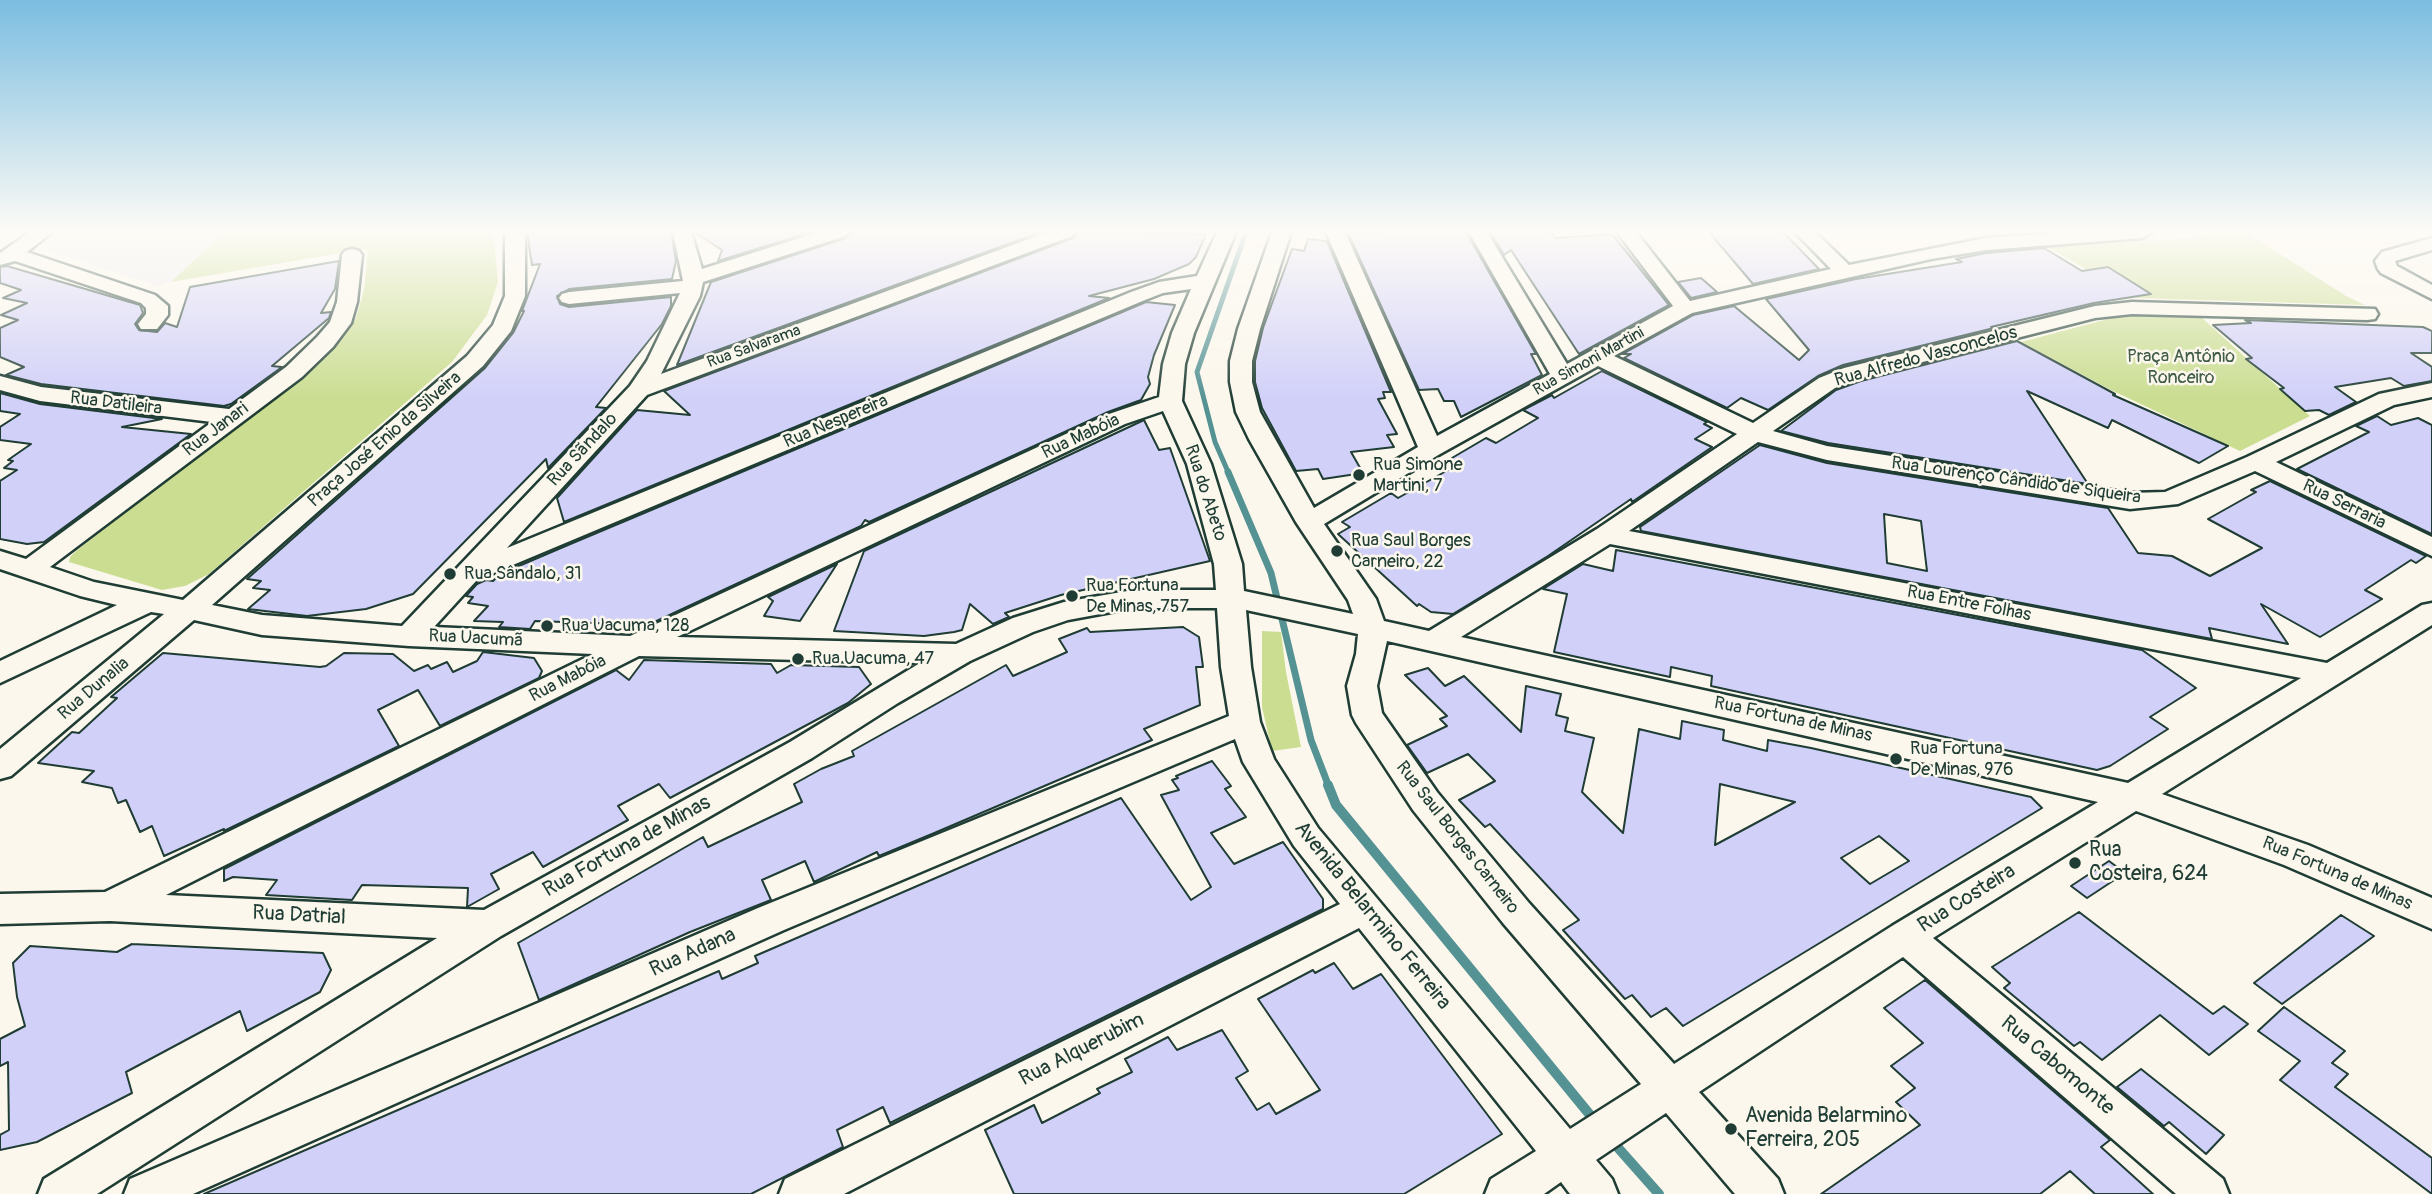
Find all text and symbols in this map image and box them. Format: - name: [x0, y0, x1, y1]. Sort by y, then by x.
- street label: Rua Salvarama: [705, 321, 803, 373]
- street label: Rua Alfredo Vasconcelos: [1832, 322, 2020, 392]
- street label: Rua Simoni Martini: [1530, 324, 1648, 400]
- park label: Praça Antônio Ronceiro: [2127, 346, 2235, 388]
- street label: Praça José Enio da Silveira: [304, 368, 466, 512]
- street label: Rua Datileira: [69, 388, 163, 420]
- street label: Rua Nespereira: [781, 390, 891, 454]
- street label: Rua Janari: [179, 398, 253, 462]
- street label: Rua Sãndalo: [543, 409, 623, 491]
- street label: Rua Mabóia: [1039, 410, 1123, 464]
- street label: Rua do Abeto: [1179, 442, 1231, 544]
- street label: Rua Lourenço Cândido de Siqueira: [1890, 453, 2142, 509]
- place label: Rua Simone Martini, 7: [1373, 454, 1463, 496]
- marker: Rua Simone Martini, 7: [1351, 467, 1367, 483]
- street label: Rua Serraria: [2299, 475, 2389, 535]
- place label: Rua Saul Borges Carneiro, 22: [1351, 530, 1471, 572]
- marker: Rua Saul Borges Carneiro, 22: [1329, 543, 1345, 559]
- place label: Rua Sândalo, 31: [464, 563, 582, 585]
- marker: Rua Sândalo, 31: [442, 566, 458, 582]
- place label: Rua Fortuna De Minas, 757: [1086, 575, 1189, 618]
- street label: Rua Entre Folhas: [1905, 581, 2033, 627]
- marker: Rua Fortuna De Minas, 757: [1064, 588, 1080, 604]
- place label: Rua Uacuma, 128: [561, 615, 689, 637]
- marker: Rua Uacuma, 128: [539, 618, 555, 634]
- street label: Rua Uacumã: [428, 626, 524, 652]
- place label: Rua Uacuma, 47: [812, 648, 934, 670]
- street label: Rua Mabóia: [526, 650, 610, 708]
- marker: Rua Uacuma, 47: [790, 651, 806, 667]
- street label: Rua Dunalia: [54, 653, 134, 725]
- street label: Rua Fortuna de Minas: [1712, 693, 1874, 747]
- place label: Rua Fortuna De Minas, 976: [1910, 738, 2013, 780]
- marker: Rua Fortuna De Minas, 976: [1888, 751, 1904, 767]
- street label: Rua Saul Borges Carneiro: [1391, 757, 1523, 919]
- street label: Rua Fortuna de Minas: [539, 790, 715, 904]
- street label: Avenida Belarmino Ferreira: [1288, 817, 1456, 1015]
- street label: Rua Fortuna de Minas: [2259, 833, 2415, 915]
- place label: Rua Costeira, 624: [2089, 838, 2208, 888]
- marker: Rua Costeira, 624: [2067, 855, 2083, 871]
- street label: Rua Costeira: [1913, 859, 2021, 939]
- street label: Rua Datrial: [252, 901, 346, 931]
- street label: Rua Adana: [646, 923, 740, 983]
- street label: Rua Alquerubim: [1015, 1008, 1149, 1092]
- street label: Rua Cabomonte: [1995, 1011, 2119, 1121]
- place label: Avenida Belarmino Ferreira, 205: [1745, 1104, 1907, 1154]
- marker: Avenida Belarmino Ferreira, 205: [1723, 1121, 1739, 1137]

